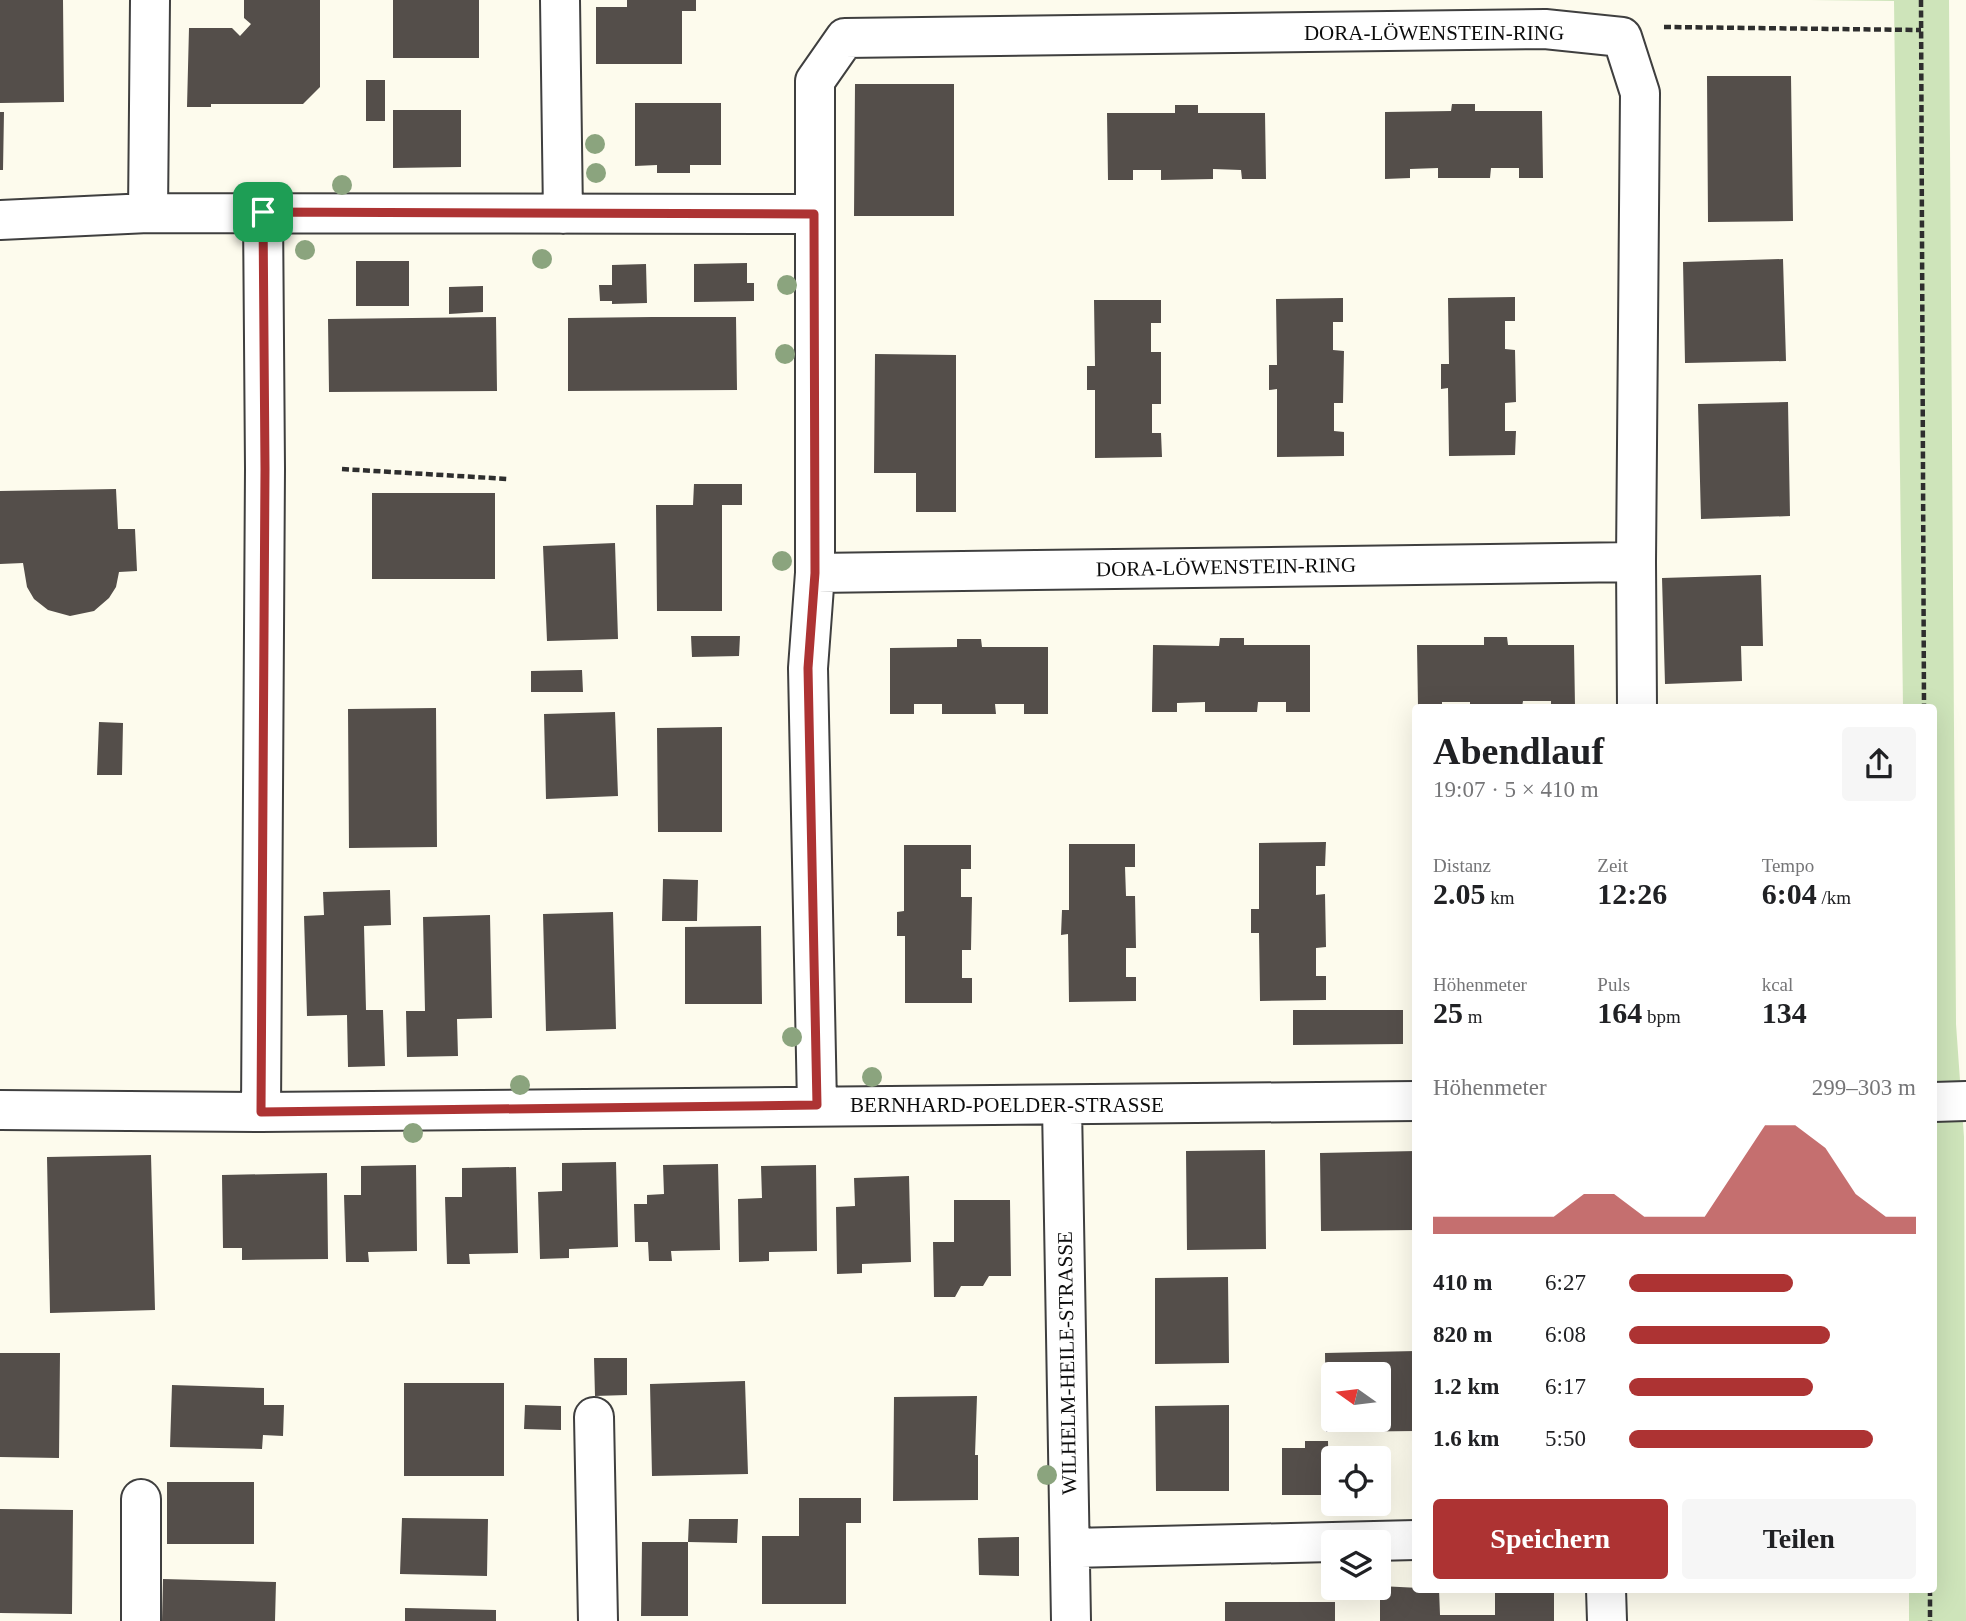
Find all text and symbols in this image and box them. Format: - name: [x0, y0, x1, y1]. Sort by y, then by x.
- street label: DORA-LÖWENSTEIN-RING: [1304, 21, 1564, 45]
- pin: [233, 182, 293, 242]
- icon: arrive: [244, 193, 282, 231]
- street label: DORA-LÖWENSTEIN-RING: [1096, 553, 1356, 581]
- button: share: [1842, 727, 1916, 801]
- text: Abendlauf: [1433, 730, 1604, 772]
- text: 19:07 · 5 × 410 m: [1433, 777, 1599, 802]
- text: Distanz: [1433, 855, 1491, 876]
- text: Zeit: [1597, 855, 1628, 876]
- text: Tempo: [1762, 855, 1814, 876]
- text: 2.05: [1433, 877, 1486, 910]
- text: 12:26: [1597, 877, 1667, 910]
- text: 6:04: [1762, 877, 1817, 910]
- text: km: [1486, 887, 1515, 908]
- text: /km: [1817, 887, 1851, 908]
- text: Höhenmeter: [1433, 974, 1527, 995]
- text: Puls: [1597, 974, 1630, 995]
- text: kcal: [1762, 974, 1793, 995]
- text: 25: [1433, 996, 1463, 1029]
- text: 164: [1597, 996, 1642, 1029]
- text: 134: [1762, 996, 1807, 1029]
- text: m: [1463, 1006, 1483, 1027]
- text: bpm: [1642, 1006, 1681, 1027]
- text: Höhenmeter: [1433, 1075, 1547, 1100]
- text: 299–303 m: [1812, 1075, 1916, 1100]
- street label: BERNHARD-POELDER-STRASSE: [850, 1093, 1164, 1117]
- street label: WILHELM-HEILE-STRASSE: [1053, 1231, 1081, 1495]
- text: 410 m: [1433, 1270, 1492, 1295]
- text: 6:27: [1545, 1270, 1586, 1295]
- text: 820 m: [1433, 1322, 1492, 1347]
- text: 6:08: [1545, 1322, 1586, 1347]
- north arrow: [1321, 1362, 1391, 1432]
- map controls: [1321, 1362, 1391, 1600]
- text: 1.2 km: [1433, 1374, 1499, 1399]
- text: 6:17: [1545, 1374, 1586, 1399]
- text: 1.6 km: [1433, 1426, 1499, 1451]
- text: 5:50: [1545, 1426, 1586, 1451]
- button: locate: [1321, 1446, 1391, 1516]
- button: Speichern: [1433, 1499, 1668, 1579]
- button: Teilen: [1682, 1499, 1916, 1579]
- button: layers: [1321, 1530, 1391, 1600]

